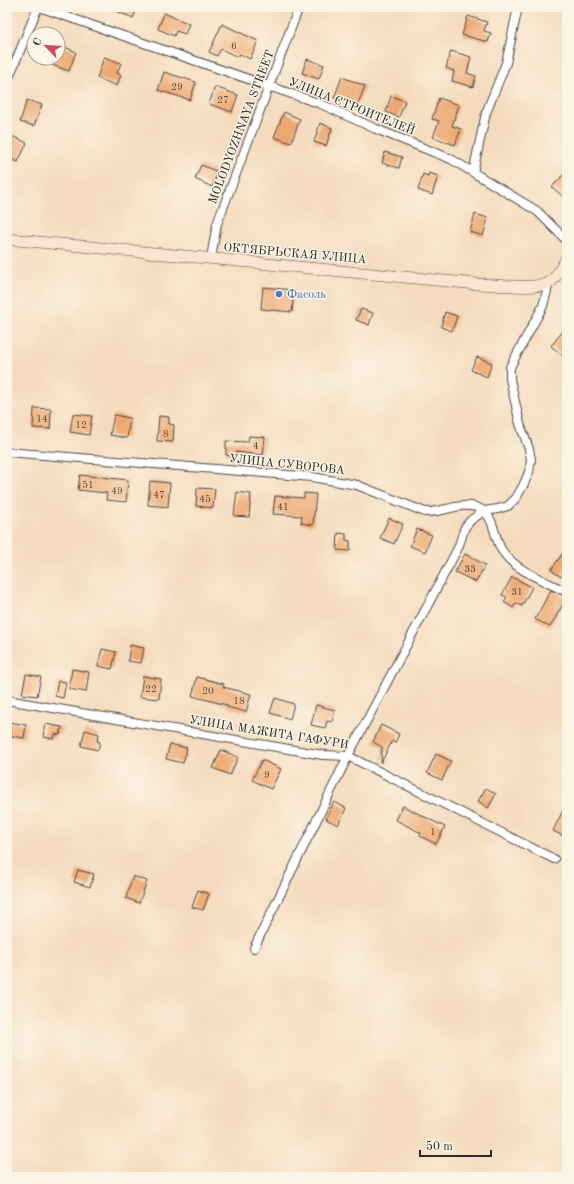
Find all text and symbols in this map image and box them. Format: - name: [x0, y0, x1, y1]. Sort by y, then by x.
- north arrow: [26, 26, 66, 66]
- text: С: [32, 37, 45, 48]
- house number: 6: [231, 41, 237, 51]
- street label: MOLODYOZHNAYA STREET: [207, 49, 277, 206]
- street label: УЛИЦА СТРОИТЕЛЕЙ: [287, 73, 418, 138]
- house number: 29: [171, 82, 183, 92]
- house number: 27: [217, 95, 229, 105]
- street label: ОКТЯБРЬСКАЯ УЛИЦА: [223, 242, 367, 266]
- marker: Фасоль: [274, 289, 284, 299]
- place label: Фасоль: [287, 289, 326, 301]
- house number: 14: [36, 414, 48, 424]
- house number: 12: [75, 420, 87, 430]
- house number: 8: [163, 429, 169, 439]
- house number: 4: [253, 441, 259, 451]
- street label: УЛИЦА СУВОРОВА: [228, 453, 345, 477]
- house number: 51: [82, 480, 94, 490]
- house number: 49: [111, 486, 123, 496]
- house number: 47: [153, 490, 165, 500]
- house number: 45: [199, 494, 211, 504]
- house number: 41: [277, 502, 289, 512]
- house number: 33: [464, 564, 476, 574]
- house number: 31: [511, 587, 523, 597]
- house number: 22: [145, 684, 157, 694]
- house number: 20: [202, 686, 214, 696]
- house number: 18: [233, 696, 245, 706]
- street label: УЛИЦА МАЖИТА ГАФУРИ: [188, 714, 349, 752]
- house number: 9: [264, 770, 270, 780]
- house number: 1: [430, 827, 436, 837]
- scale bar: [420, 1132, 491, 1158]
- text: 50 m: [426, 1140, 453, 1153]

